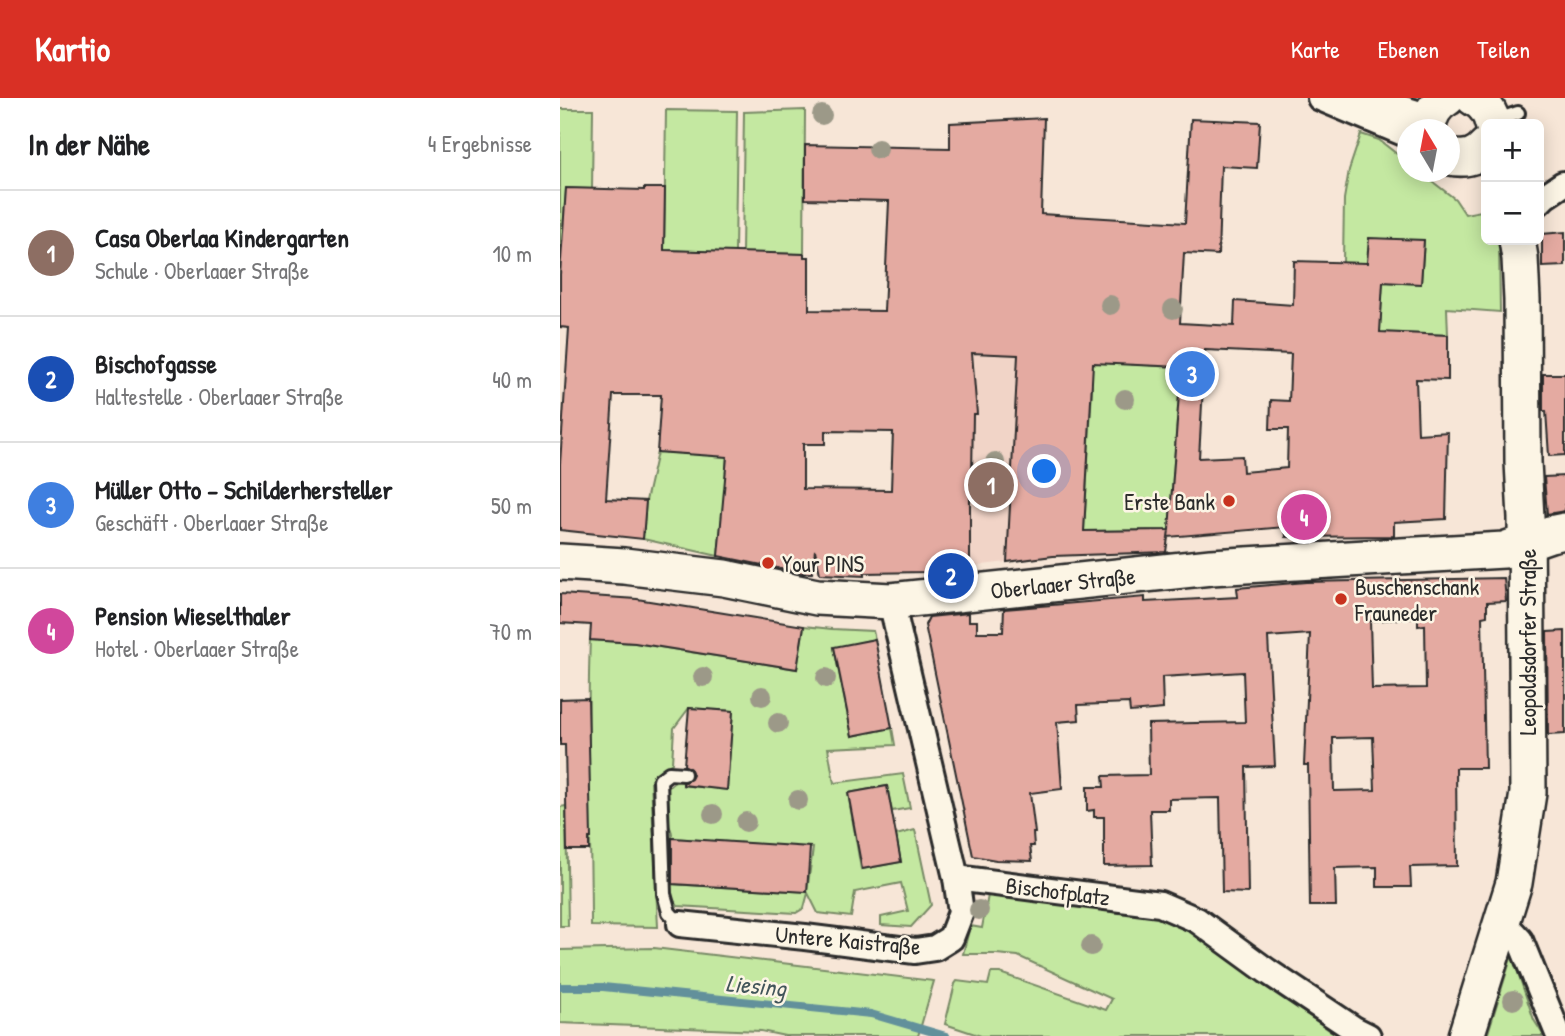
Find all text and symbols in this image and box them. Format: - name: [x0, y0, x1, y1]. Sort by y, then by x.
- text: Kartio: [35, 27, 110, 71]
- text: Karte: [1291, 33, 1340, 65]
- text: Ebenen: [1378, 33, 1439, 65]
- text: Teilen: [1477, 33, 1530, 65]
- north arrow: [1397, 119, 1460, 182]
- map controls: [1481, 119, 1544, 245]
- button: +: [1481, 119, 1544, 182]
- text: In der Nähe: [28, 124, 150, 164]
- text: 4 Ergebnisse: [428, 128, 532, 159]
- button: −: [1481, 182, 1544, 245]
- text: Casa Oberlaa Kindergarten: [95, 220, 349, 255]
- text: 1: [47, 238, 55, 269]
- text: 10 m: [492, 238, 532, 269]
- text: Schule · Oberlaaer Straße: [95, 255, 309, 286]
- text: Bischofgasse: [95, 346, 217, 381]
- pin: 3: [1169, 348, 1215, 400]
- text: 2: [46, 364, 56, 395]
- text: 40 m: [492, 364, 532, 395]
- text: Haltestelle · Oberlaaer Straße: [95, 381, 344, 412]
- your location: [1027, 454, 1061, 488]
- pin: 1: [968, 459, 1014, 511]
- text: Müller Otto – Schilderhersteller: [95, 472, 392, 507]
- place label: Erste Bank: [1124, 486, 1215, 517]
- text: 3: [46, 490, 56, 521]
- text: 50 m: [491, 490, 532, 521]
- pin: 4: [1281, 491, 1327, 543]
- marker: Erste Bank: [1221, 493, 1237, 509]
- text: Geschäft · Oberlaaer Straße: [95, 507, 328, 538]
- place label: Your PINS: [782, 548, 864, 579]
- street label: Leopoldsdorfer Straße: [1512, 549, 1543, 735]
- pin: 2: [928, 550, 974, 602]
- marker: Your PINS: [760, 555, 776, 571]
- street label: Oberlaaer Straße: [989, 560, 1137, 606]
- place label: Buschenschank Frauneder: [1354, 571, 1480, 628]
- marker: Buschenschank Frauneder: [1333, 591, 1349, 607]
- text: Pension Wieselthaler: [95, 598, 290, 633]
- text: 4: [47, 616, 55, 647]
- text: 70 m: [489, 616, 532, 647]
- text: Hotel · Oberlaaer Straße: [95, 633, 299, 664]
- street label: Bischofplatz: [1004, 869, 1112, 913]
- street label: Untere Kaistraße: [774, 918, 922, 962]
- water label: Liesing: [725, 966, 789, 1005]

